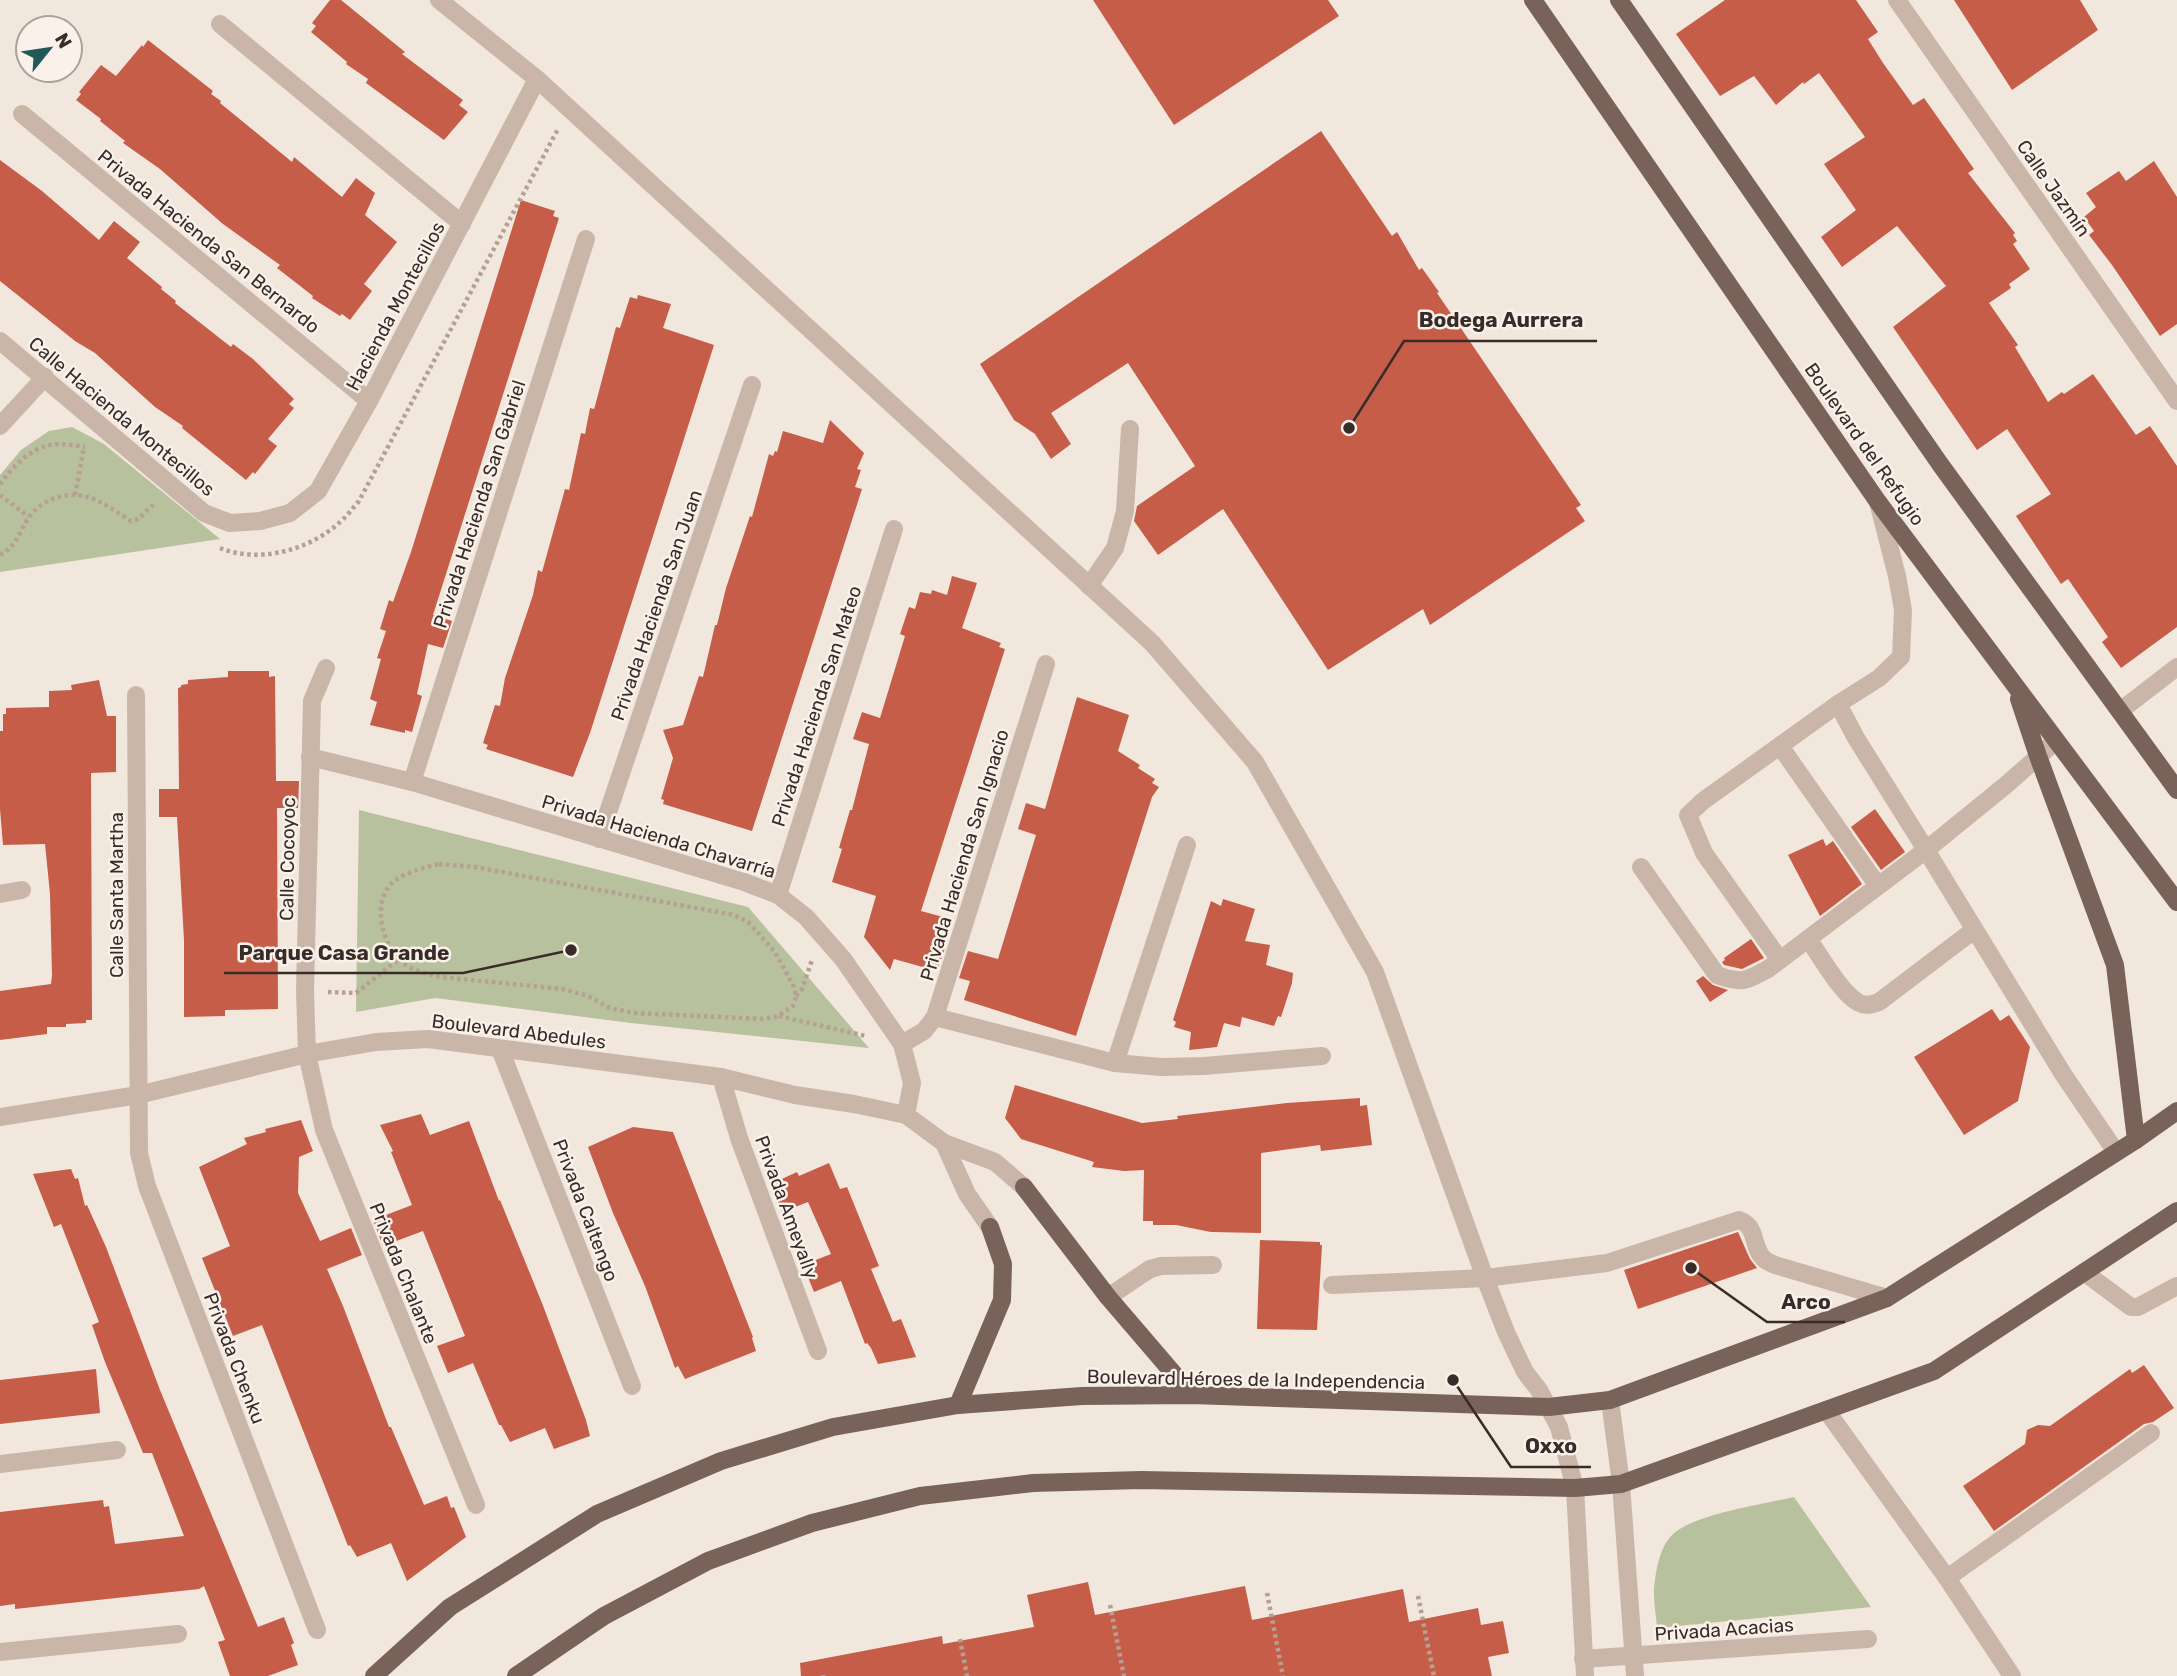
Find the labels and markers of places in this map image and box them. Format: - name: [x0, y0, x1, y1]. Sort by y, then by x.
- callout: Bodega Aurrera: [1404, 299, 1597, 341]
- callout: Parque Casa Grande: [224, 931, 463, 973]
- callout: Arco: [1767, 1280, 1845, 1322]
- callout: Oxxo: [1511, 1425, 1591, 1467]

